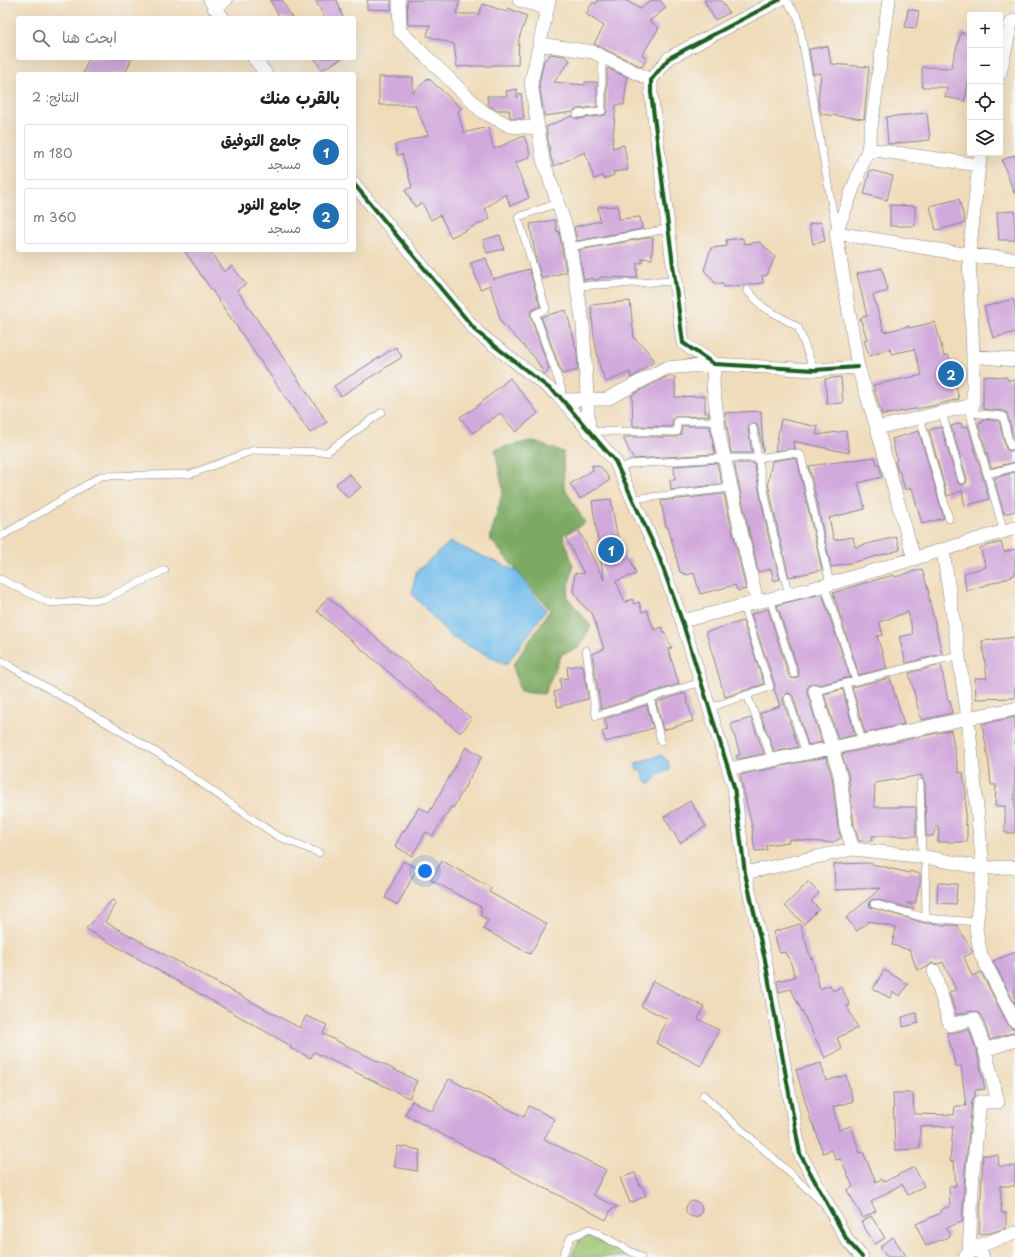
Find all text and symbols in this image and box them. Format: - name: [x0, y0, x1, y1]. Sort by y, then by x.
- map controls: [967, 12, 1003, 156]
- button: +: [967, 12, 1003, 48]
- search box: [16, 16, 356, 60]
- text: ابحث هنا: [62, 25, 117, 48]
- icon: search: [30, 27, 52, 49]
- button: −: [967, 48, 1003, 84]
- text: بالقرب منك: [260, 84, 340, 110]
- button: locate: [967, 84, 1003, 120]
- text: النتائج: 2: [32, 87, 79, 106]
- button: layers: [967, 120, 1003, 156]
- text: جامع التوفيق: [221, 128, 301, 151]
- text: 180 m: [33, 143, 73, 162]
- text: 1: [323, 143, 329, 162]
- text: مسجد: [268, 154, 301, 173]
- text: جامع النور: [239, 192, 301, 215]
- text: 360 m: [33, 207, 76, 226]
- text: 2: [321, 207, 331, 226]
- text: مسجد: [268, 218, 301, 237]
- pin: 2: [938, 359, 964, 389]
- pin: 1: [598, 535, 624, 565]
- your location: [415, 861, 435, 881]

